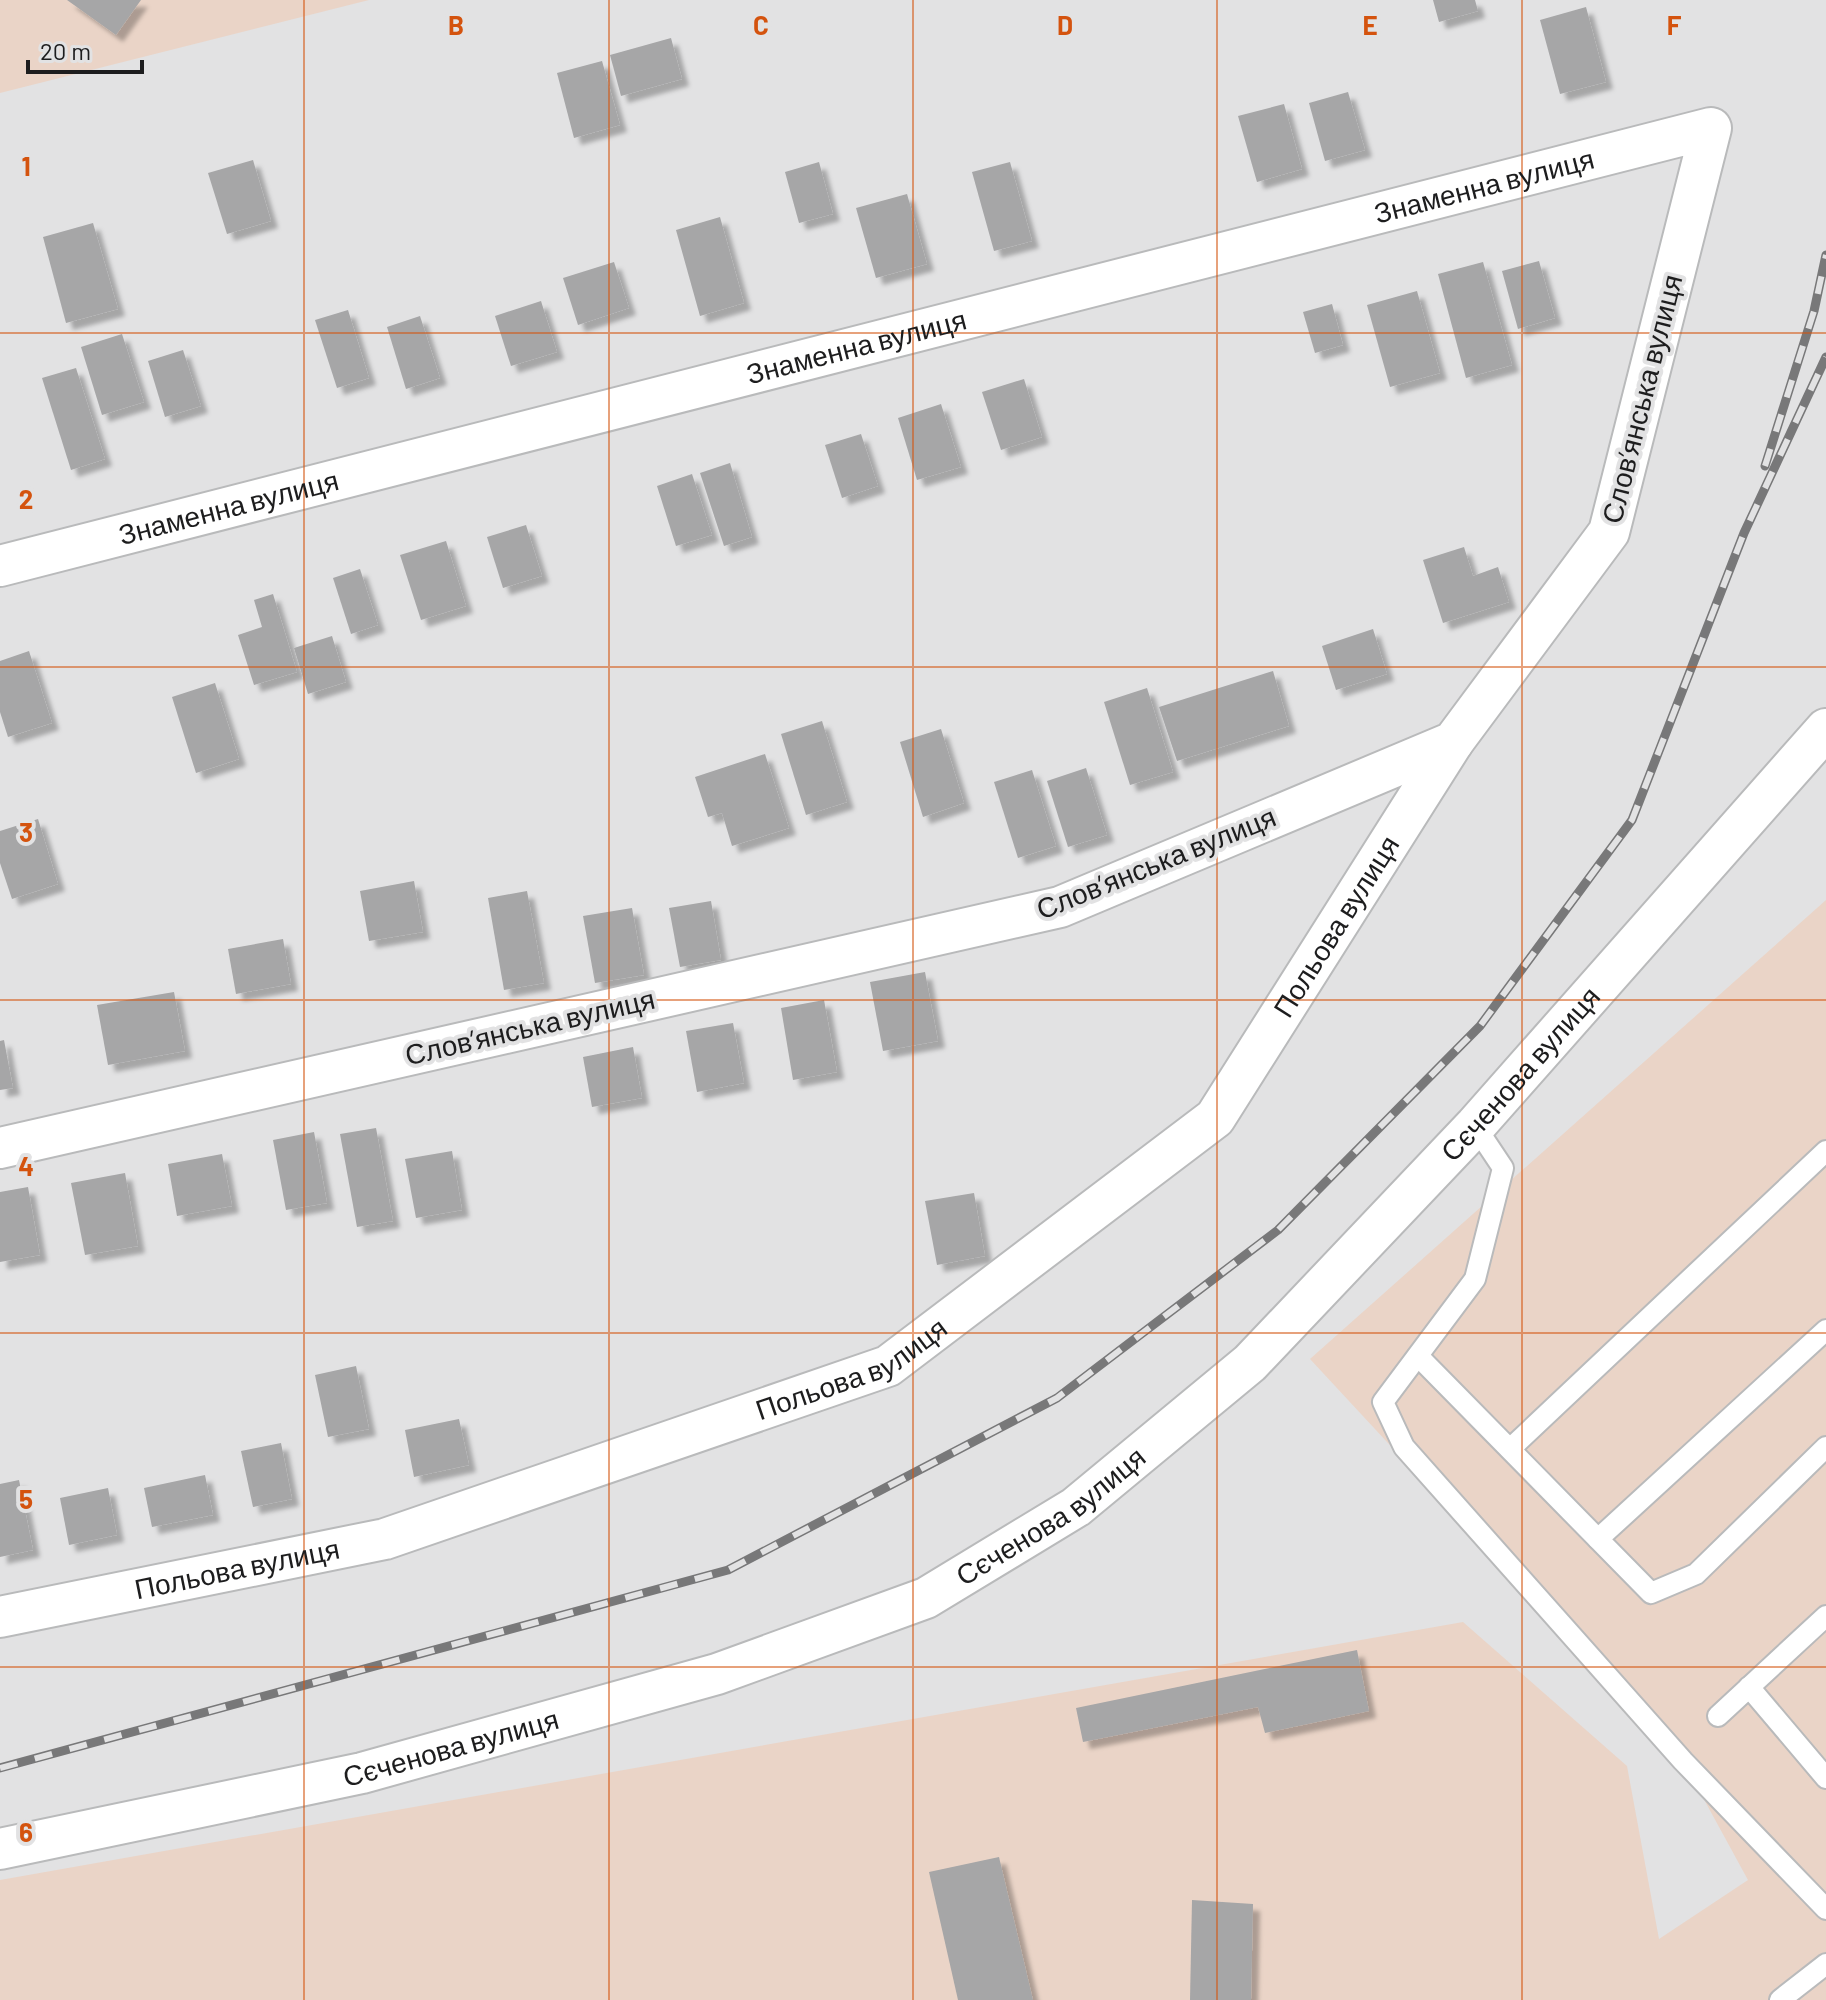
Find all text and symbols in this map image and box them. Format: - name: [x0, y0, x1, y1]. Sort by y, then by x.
- text: B: [448, 9, 464, 40]
- text: C: [753, 9, 769, 40]
- text: D: [1057, 9, 1073, 40]
- text: E: [1362, 9, 1378, 40]
- text: F: [1667, 9, 1682, 40]
- scale bar: [28, 24, 142, 74]
- text: 20 m: [40, 36, 91, 65]
- street label: Знаменна вулиця: [1370, 141, 1597, 230]
- text: 1: [21, 150, 31, 181]
- street label: Слов’янська вулиця: [1594, 271, 1688, 527]
- street label: Знаменна вулиця: [743, 301, 970, 390]
- street label: Знаменна вулиця: [115, 462, 342, 551]
- text: 2: [19, 483, 33, 514]
- street label: Слов’янська вулиця: [1031, 798, 1280, 926]
- text: 3: [19, 816, 33, 847]
- street label: Польова вулиця: [1265, 829, 1406, 1023]
- street label: Сєченова вулиця: [1433, 979, 1606, 1168]
- street label: Слов’янська вулиця: [402, 981, 658, 1071]
- text: 4: [18, 1150, 34, 1181]
- street label: Польова вулиця: [751, 1310, 953, 1426]
- street label: Сєченова вулиця: [949, 1439, 1152, 1592]
- text: 5: [19, 1483, 33, 1514]
- street label: Польова вулиця: [132, 1531, 342, 1605]
- street label: Сєченова вулиця: [340, 1701, 562, 1793]
- text: 6: [19, 1816, 33, 1847]

